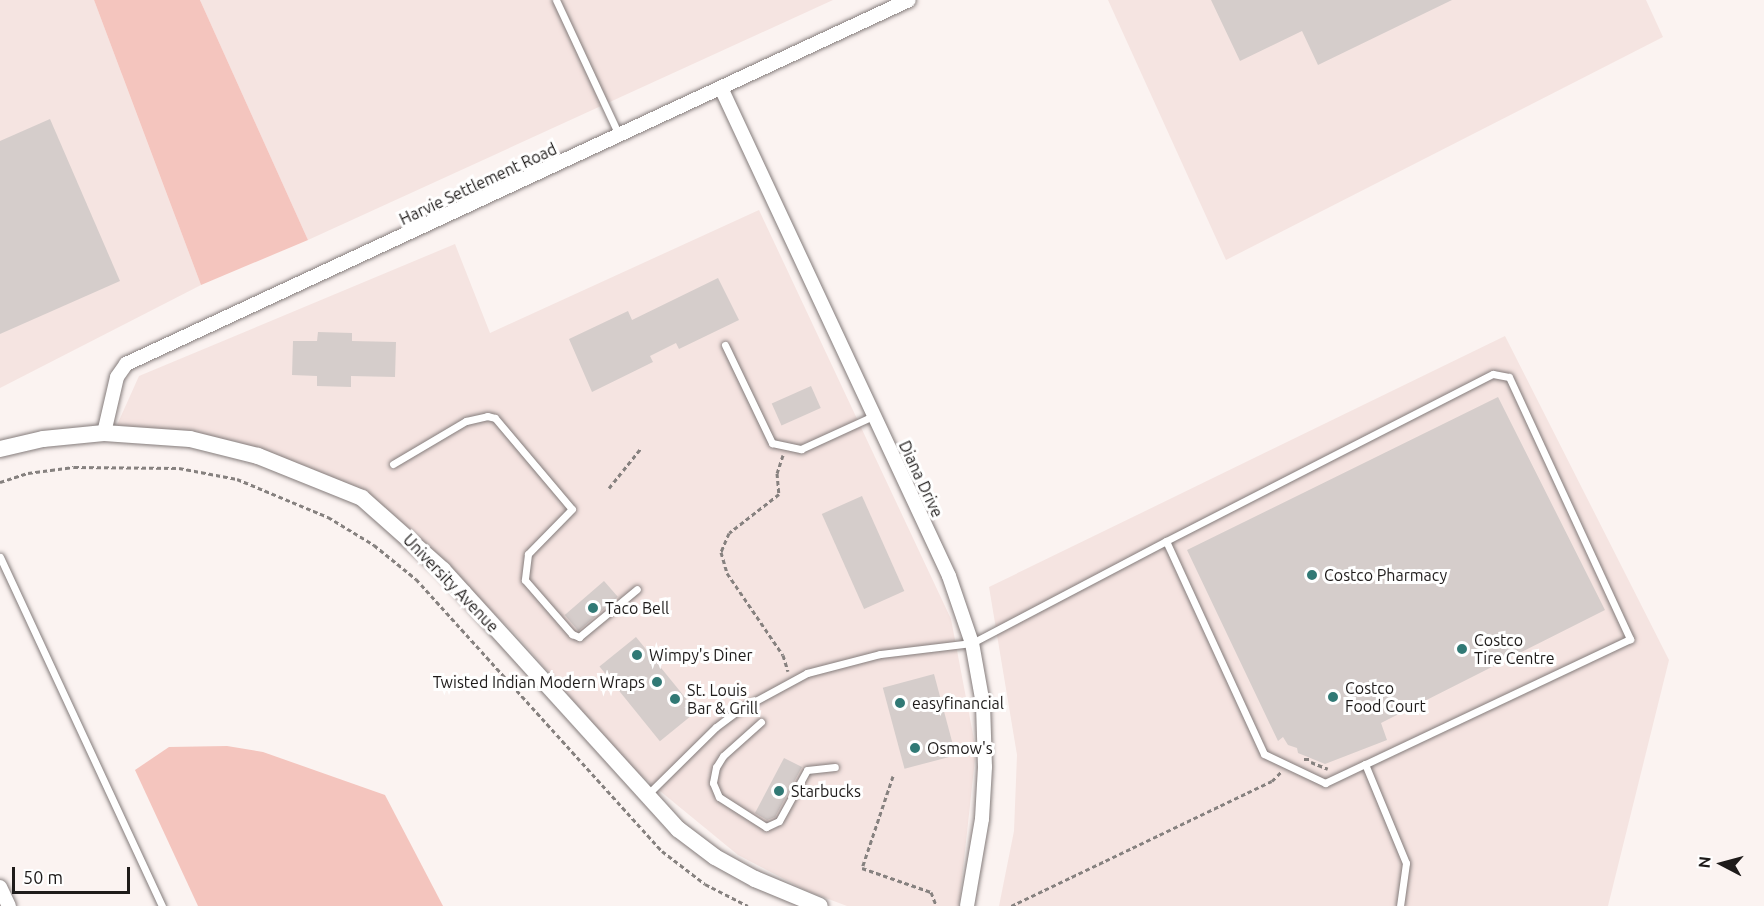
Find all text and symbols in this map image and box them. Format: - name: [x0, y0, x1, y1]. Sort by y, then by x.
- street label: Harvie Settlement Road: [396, 139, 560, 229]
- street label: Diana Drive: [895, 438, 947, 520]
- street label: University Avenue: [399, 530, 503, 636]
- place label: Costco Pharmacy: [1324, 565, 1447, 585]
- marker: Costco Pharmacy: [1305, 568, 1319, 582]
- place label: Taco Bell: [605, 598, 669, 618]
- marker: Taco Bell: [586, 601, 600, 615]
- place label: Costco Tire Centre: [1474, 630, 1555, 668]
- marker: Costco Tire Centre: [1455, 642, 1469, 656]
- place label: Wimpy's Diner: [649, 645, 753, 665]
- marker: Wimpy's Diner: [630, 648, 644, 662]
- place label: Twisted Indian Modern Wraps: [433, 672, 645, 692]
- marker: Twisted Indian Modern Wraps: [650, 675, 664, 689]
- place label: Costco Food Court: [1345, 678, 1426, 716]
- place label: St. Louis Bar & Grill: [687, 680, 758, 718]
- marker: Costco Food Court: [1326, 690, 1340, 704]
- marker: St. Louis Bar & Grill: [668, 692, 682, 706]
- place label: easyfinancial: [912, 693, 1004, 713]
- marker: easyfinancial: [893, 696, 907, 710]
- place label: Osmow's: [927, 738, 993, 758]
- marker: Osmow's: [908, 741, 922, 755]
- place label: Starbucks: [791, 781, 861, 801]
- marker: Starbucks: [772, 784, 786, 798]
- north arrow: [1692, 834, 1752, 894]
- scale bar: [15, 855, 134, 893]
- text: N: [1695, 855, 1714, 869]
- text: 50 m: [23, 867, 63, 887]

